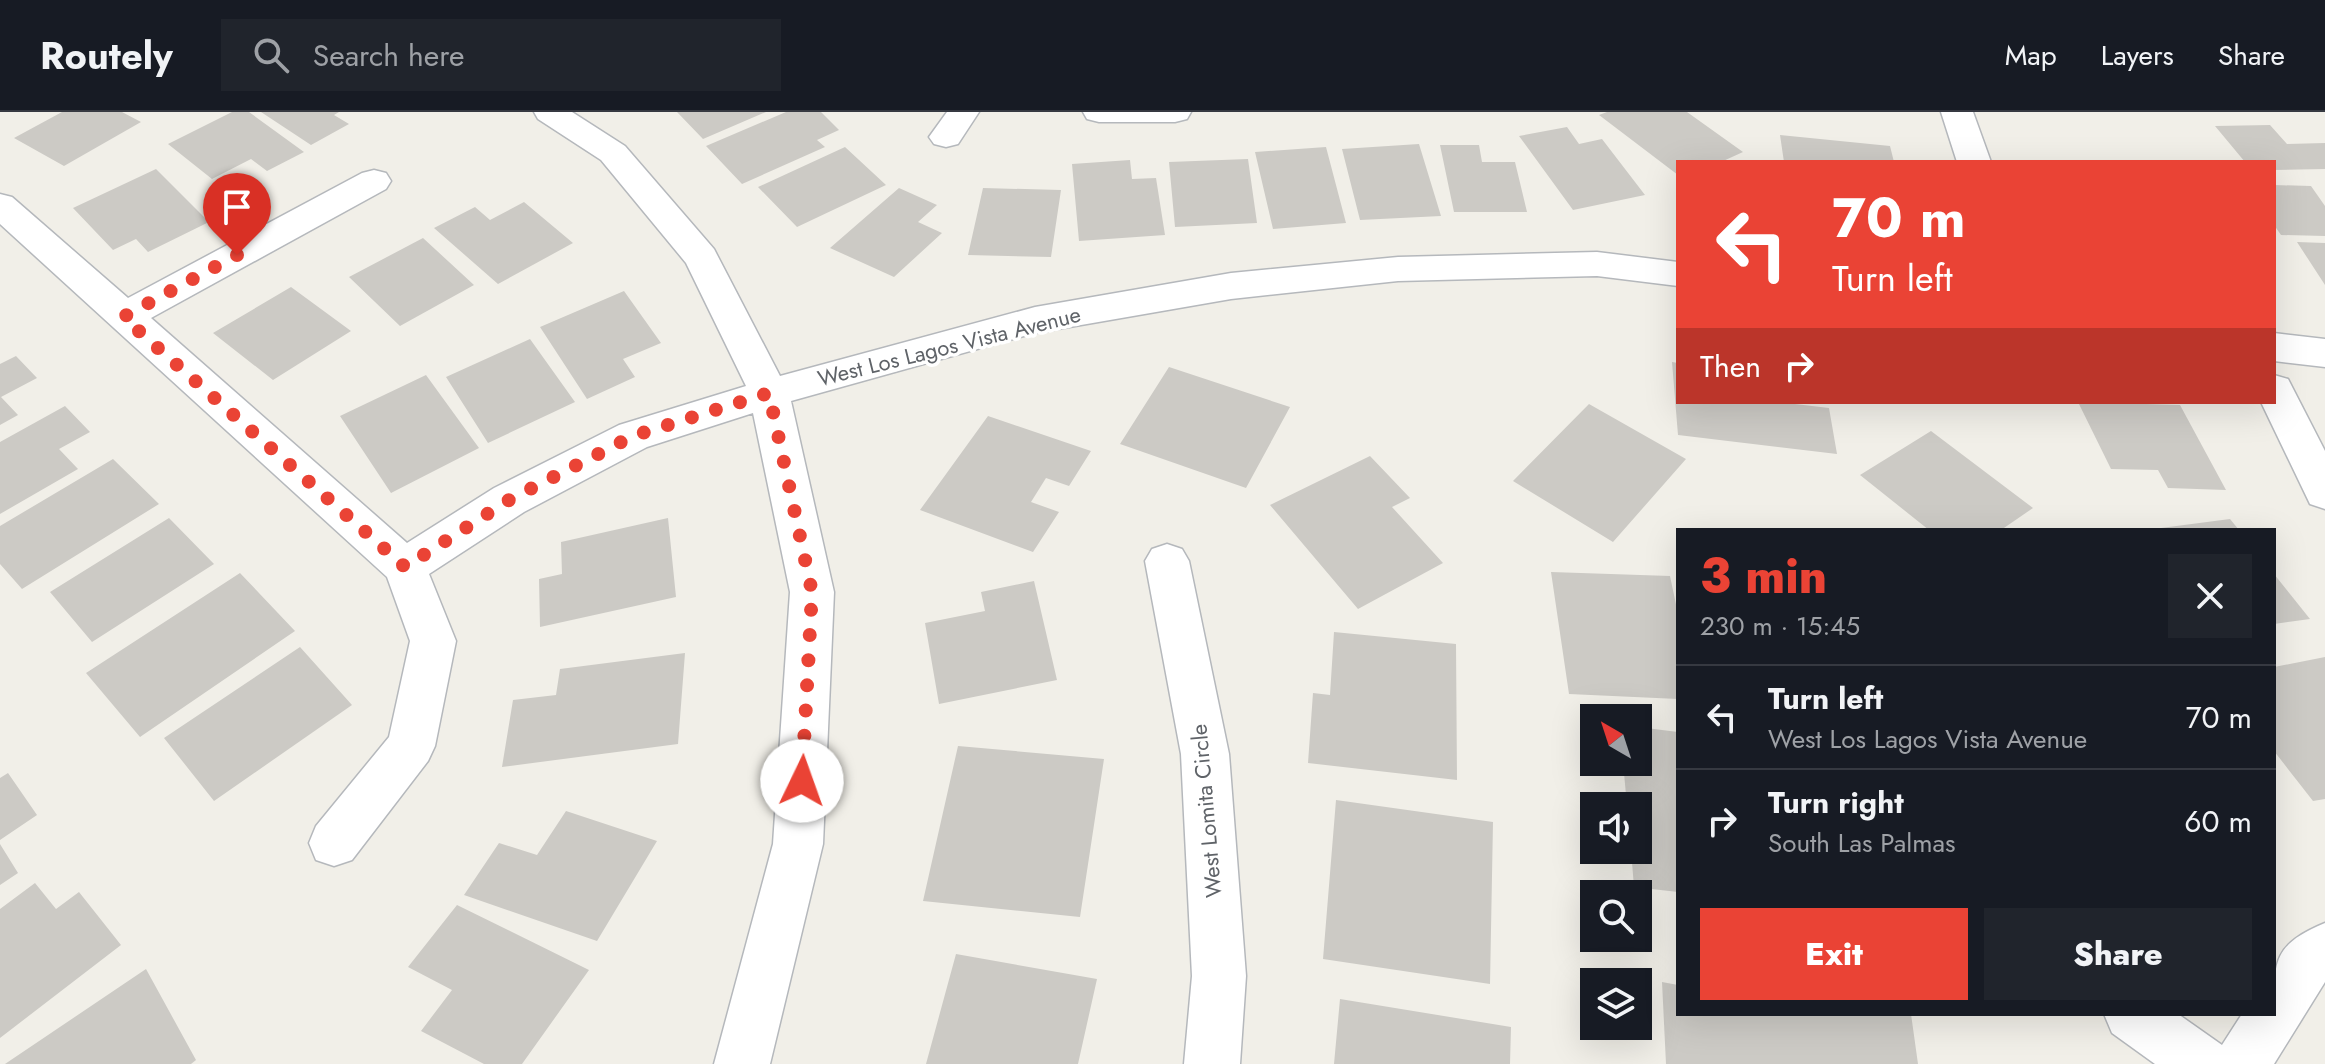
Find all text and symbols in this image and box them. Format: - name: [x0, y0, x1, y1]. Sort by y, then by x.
- search box: [221, 19, 781, 91]
- text: Routely: [40, 28, 173, 83]
- icon: search: [249, 33, 293, 77]
- text: Search here: [313, 34, 465, 77]
- text: Map: [2005, 35, 2057, 76]
- text: Layers: [2101, 35, 2174, 76]
- text: Share: [2218, 35, 2285, 76]
- pin: [203, 173, 271, 255]
- text: 70 m: [1832, 177, 1966, 258]
- icon: arrive: [215, 185, 259, 229]
- icon: left: [1700, 192, 1804, 296]
- text: Turn left: [1832, 252, 1953, 304]
- street label: West Los Lagos Vista Avenue: [814, 298, 1084, 394]
- icon: right: [1777, 344, 1821, 388]
- text: Then: [1700, 345, 1761, 388]
- text: 3 min: [1700, 542, 1827, 611]
- button: close: [2168, 554, 2252, 638]
- text: 230 m · 15:45: [1700, 607, 1860, 645]
- text: Turn left: [1768, 677, 1883, 720]
- icon: left: [1700, 695, 1744, 739]
- text: 70 m: [2186, 696, 2252, 739]
- north arrow: [1580, 704, 1652, 776]
- map controls: [1580, 704, 1652, 1040]
- text: West Los Lagos Vista Avenue: [1768, 720, 2087, 758]
- street label: West Lomita Circle: [1182, 723, 1230, 899]
- position arrow: [760, 739, 844, 823]
- text: Turn right: [1768, 781, 1904, 824]
- button: sound: [1580, 792, 1652, 864]
- icon: right: [1700, 799, 1744, 843]
- text: 60 m: [2184, 800, 2252, 843]
- text: South Las Palmas: [1768, 824, 1956, 862]
- button: search: [1580, 880, 1652, 952]
- button: Exit: [1700, 908, 1968, 1000]
- button: Share: [1984, 908, 2252, 1000]
- button: layers: [1580, 968, 1652, 1040]

